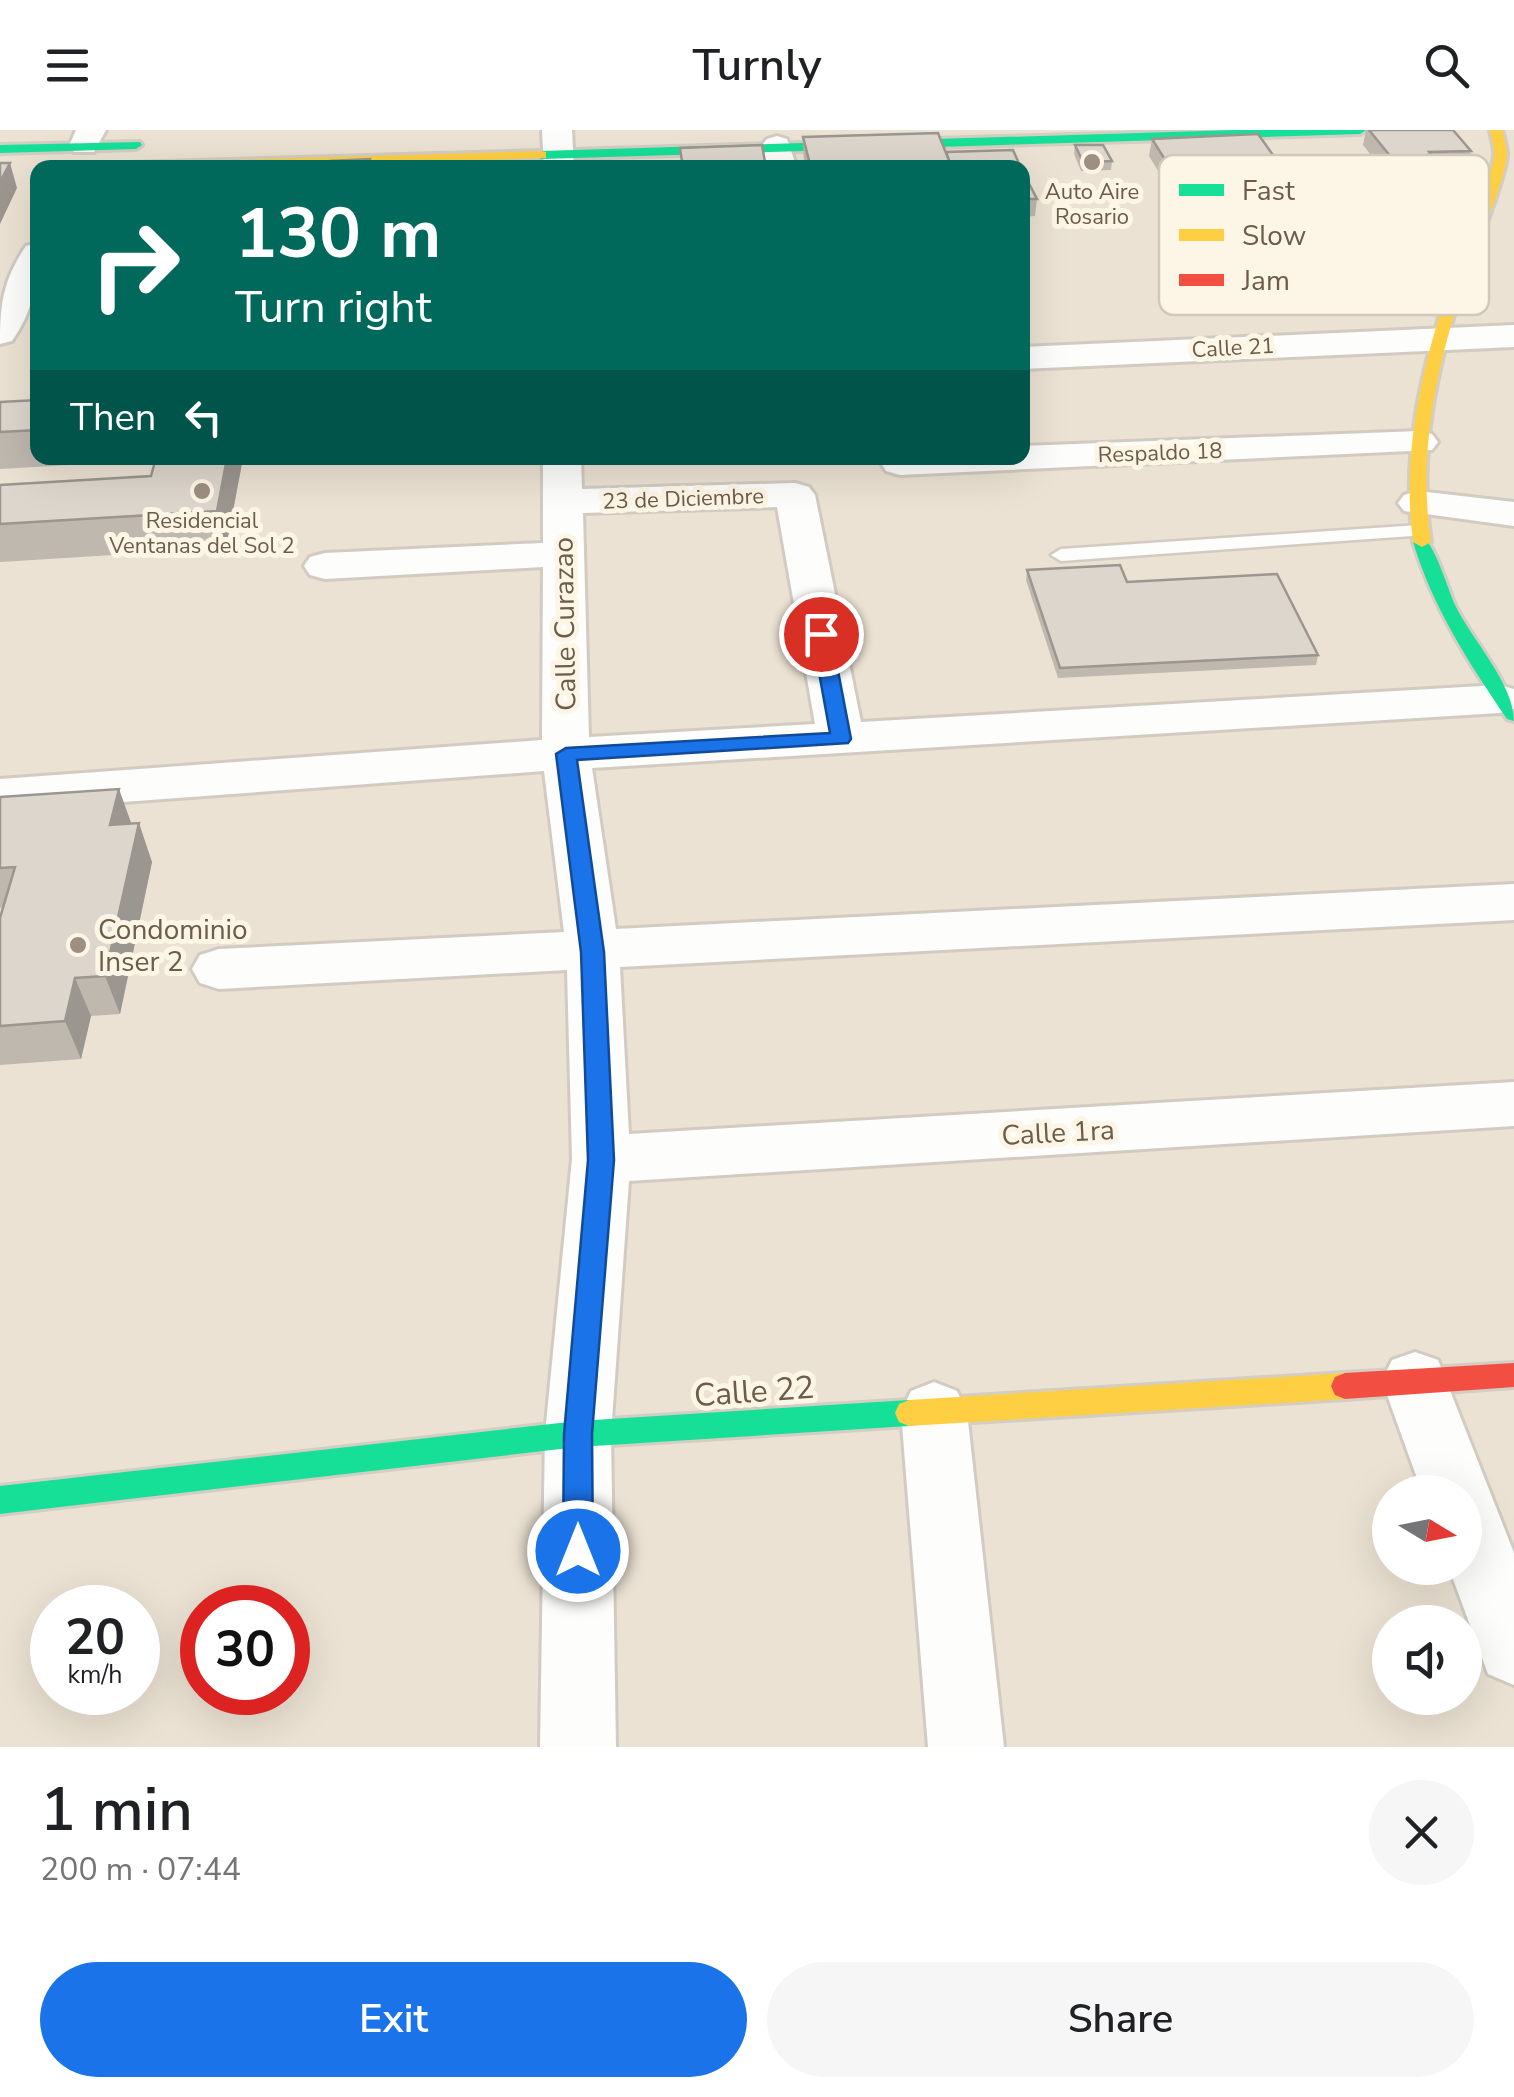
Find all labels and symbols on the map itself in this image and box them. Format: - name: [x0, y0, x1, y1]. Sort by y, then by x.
- marker: Auto Aire Rosario: [1081, 151, 1103, 173]
- legend: [1159, 155, 1489, 315]
- text: Fast: [1242, 172, 1295, 210]
- place label: Auto Aire Rosario: [1045, 177, 1139, 232]
- text: Slow: [1242, 217, 1306, 255]
- text: Jam: [1241, 262, 1290, 300]
- street label: Calle 21: [1191, 331, 1275, 365]
- street label: Respaldo 18: [1097, 436, 1223, 470]
- marker: Residencial Ventanas del Sol 2: [191, 480, 213, 502]
- street label: 23 de Diciembre: [602, 481, 764, 517]
- place label: Residencial Ventanas del Sol 2: [108, 506, 295, 561]
- street label: Calle Curazao: [544, 537, 586, 711]
- pin: [779, 592, 864, 677]
- place label: Condominio Inser 2: [98, 911, 248, 981]
- marker: Condominio Inser 2: [67, 934, 89, 956]
- street label: Calle 1ra: [1000, 1111, 1116, 1155]
- street label: Calle 22: [692, 1366, 816, 1417]
- north arrow: [1372, 1475, 1482, 1585]
- position arrow: [526, 1499, 630, 1603]
- speed limit sign: 30: [180, 1585, 310, 1715]

